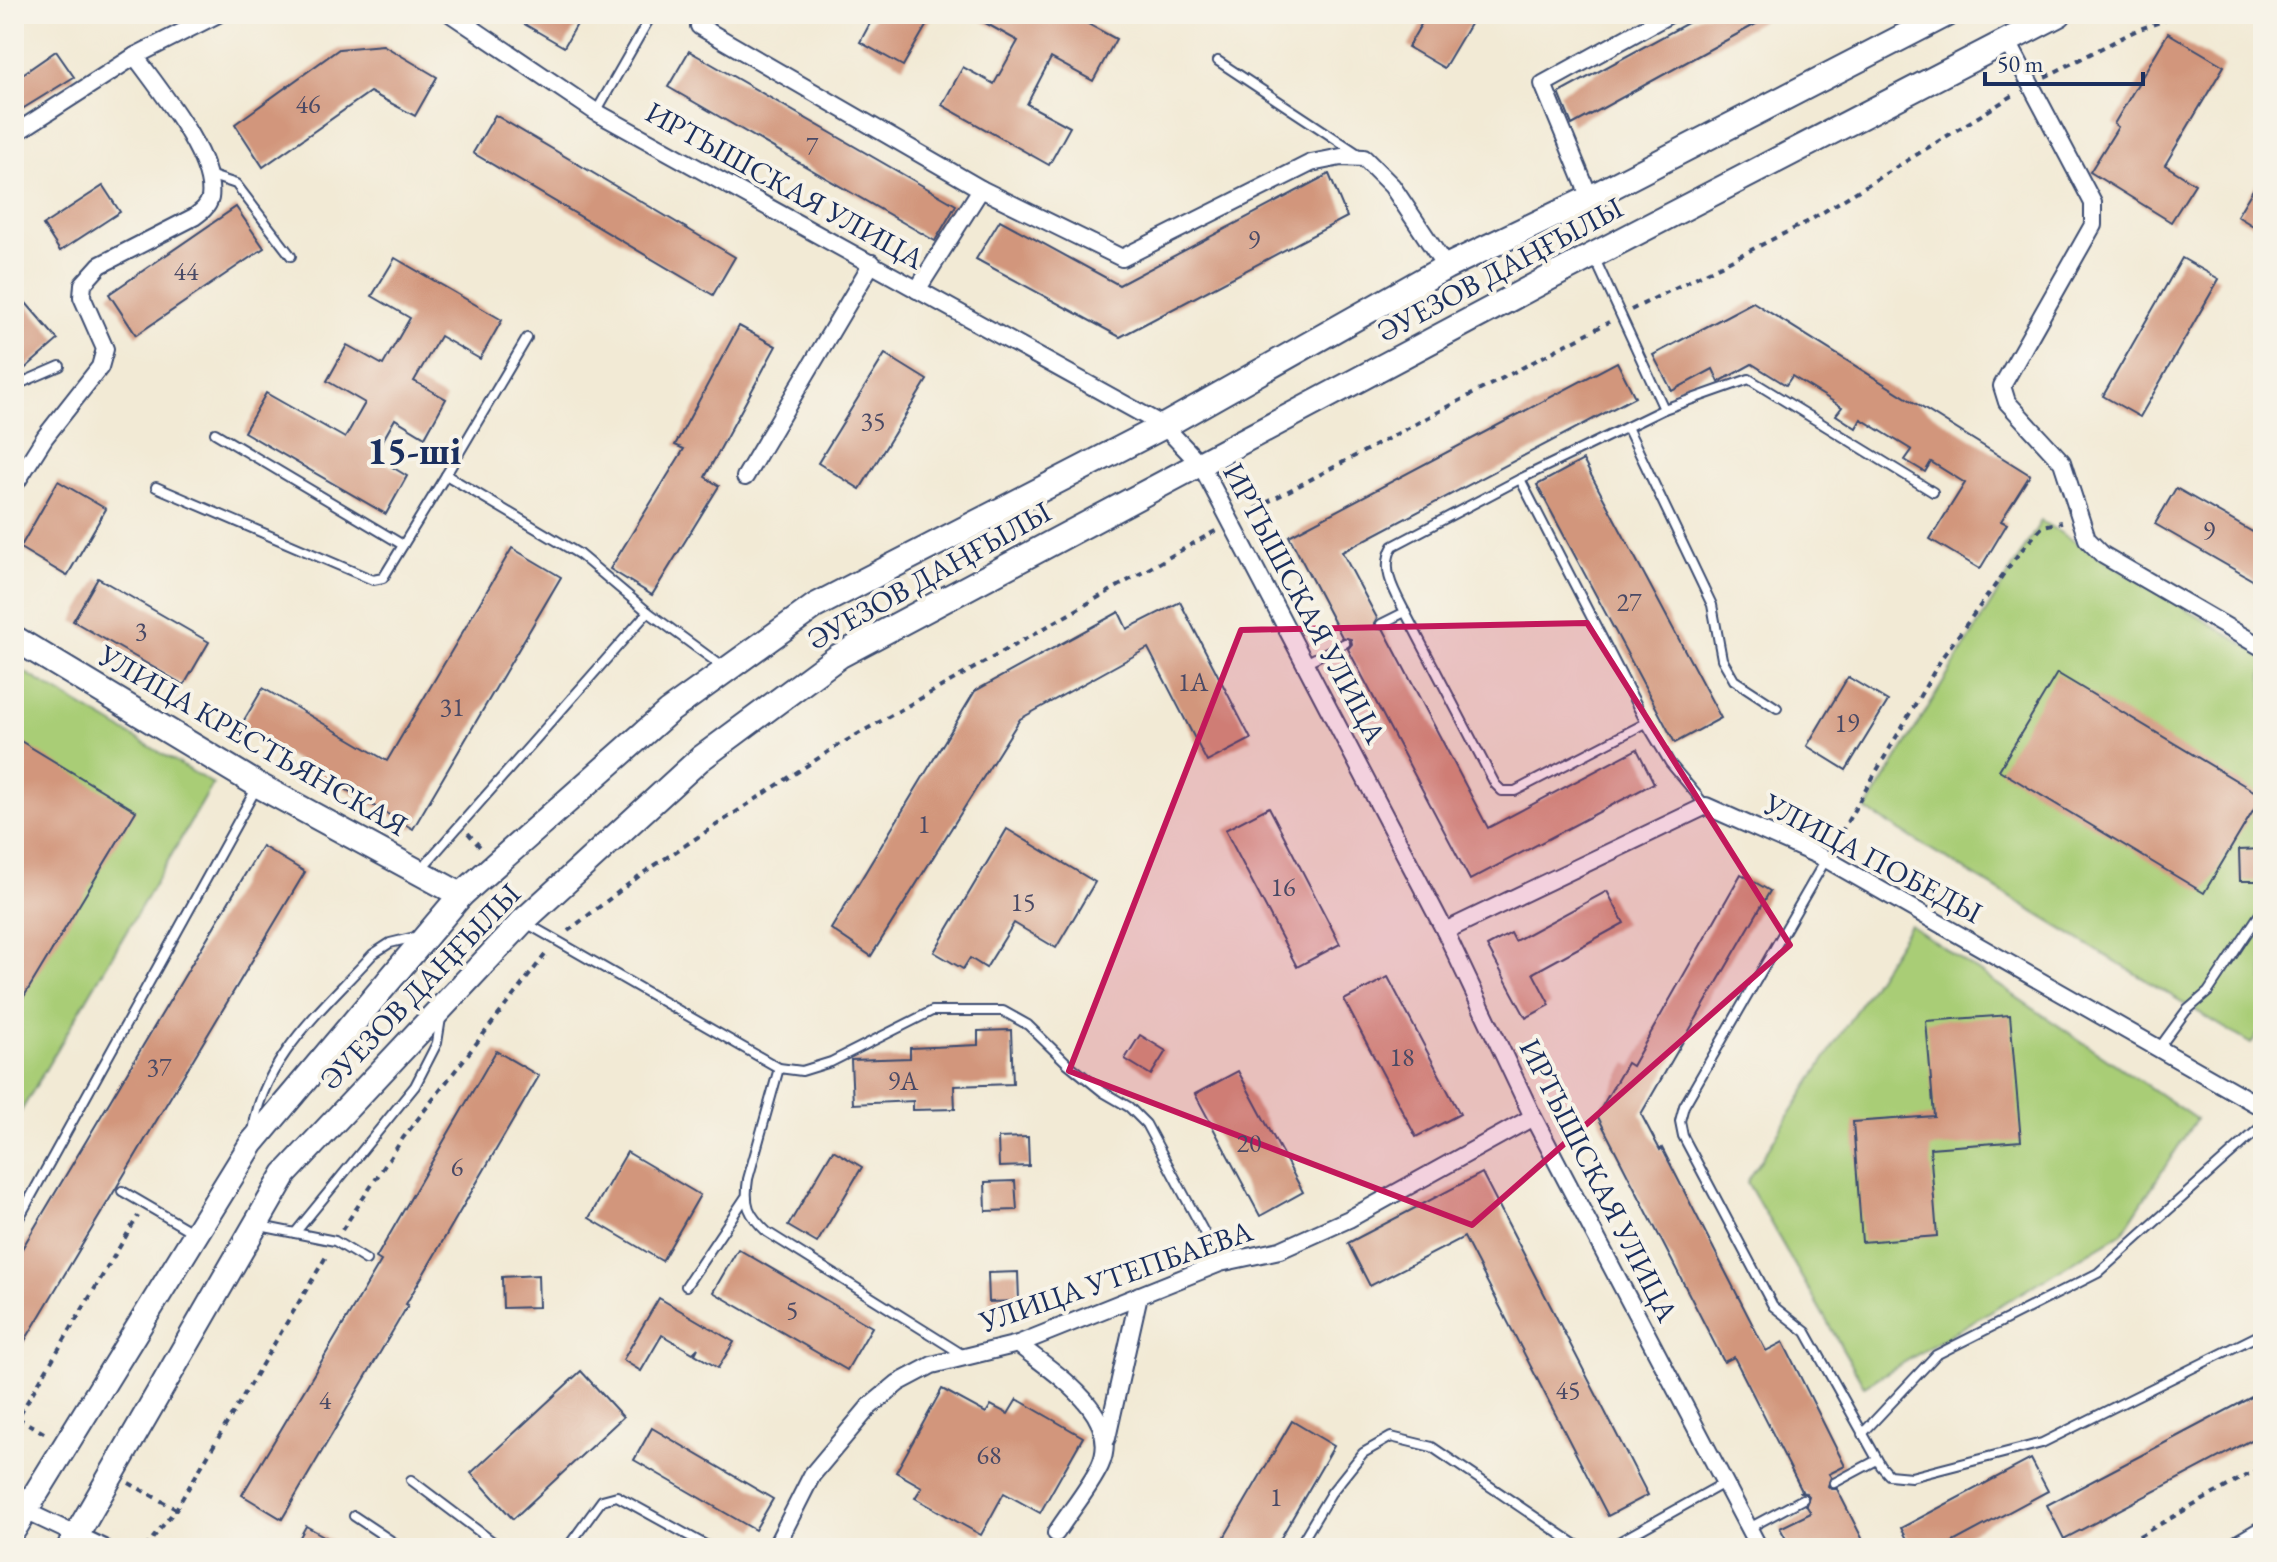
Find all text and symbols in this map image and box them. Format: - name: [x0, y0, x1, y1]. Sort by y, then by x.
- scale bar: [1985, 36, 2143, 86]
- text: 50 m: [1997, 48, 2044, 79]
- house number: 46: [296, 87, 320, 121]
- street label: ИРТЫШСКАЯ УЛИЦА: [639, 92, 931, 278]
- house number: 7: [806, 129, 819, 163]
- street label: ӘУЕЗОВ ДАҢҒЫЛЫ: [1371, 188, 1629, 350]
- house number: 9: [1248, 223, 1261, 257]
- house number: 44: [174, 254, 199, 288]
- house number: 35: [861, 404, 885, 438]
- district label: 15-ші: [367, 426, 461, 475]
- street label: ИРТЫШСКАЯ УЛИЦА: [1214, 456, 1396, 750]
- street label: ӘУЕЗОВ ДАҢҒЫЛЫ: [800, 492, 1058, 658]
- house number: 9: [2203, 514, 2216, 548]
- house number: 27: [1617, 585, 1642, 619]
- house number: 3: [135, 614, 147, 648]
- street label: УЛИЦА КРЕСТЬЯНСКАЯ: [91, 635, 415, 845]
- house number: 1А: [1178, 665, 1209, 699]
- house number: 31: [440, 690, 464, 724]
- house number: 19: [1835, 706, 1860, 740]
- street label: УЛИЦА ПОБЕДЫ: [1756, 783, 1989, 932]
- house number: 1: [918, 807, 930, 841]
- house number: 16: [1271, 870, 1295, 904]
- street label: ӘУЕЗОВ ДАҢҒЫЛЫ: [311, 874, 529, 1098]
- house number: 15: [1011, 885, 1035, 919]
- street label: ИРТЫШСКАЯ УЛИЦА: [1511, 1032, 1687, 1328]
- house number: 18: [1390, 1040, 1414, 1074]
- house number: 37: [147, 1050, 172, 1084]
- house number: 9А: [888, 1064, 919, 1098]
- house number: 20: [1237, 1126, 1261, 1160]
- house number: 6: [451, 1150, 463, 1184]
- street label: УЛИЦА УТЕПБАЕВА: [973, 1211, 1258, 1341]
- house number: 5: [786, 1293, 798, 1327]
- house number: 45: [1556, 1373, 1580, 1407]
- house number: 4: [319, 1383, 332, 1417]
- house number: 68: [977, 1438, 1001, 1472]
- house number: 1: [1270, 1480, 1282, 1514]

